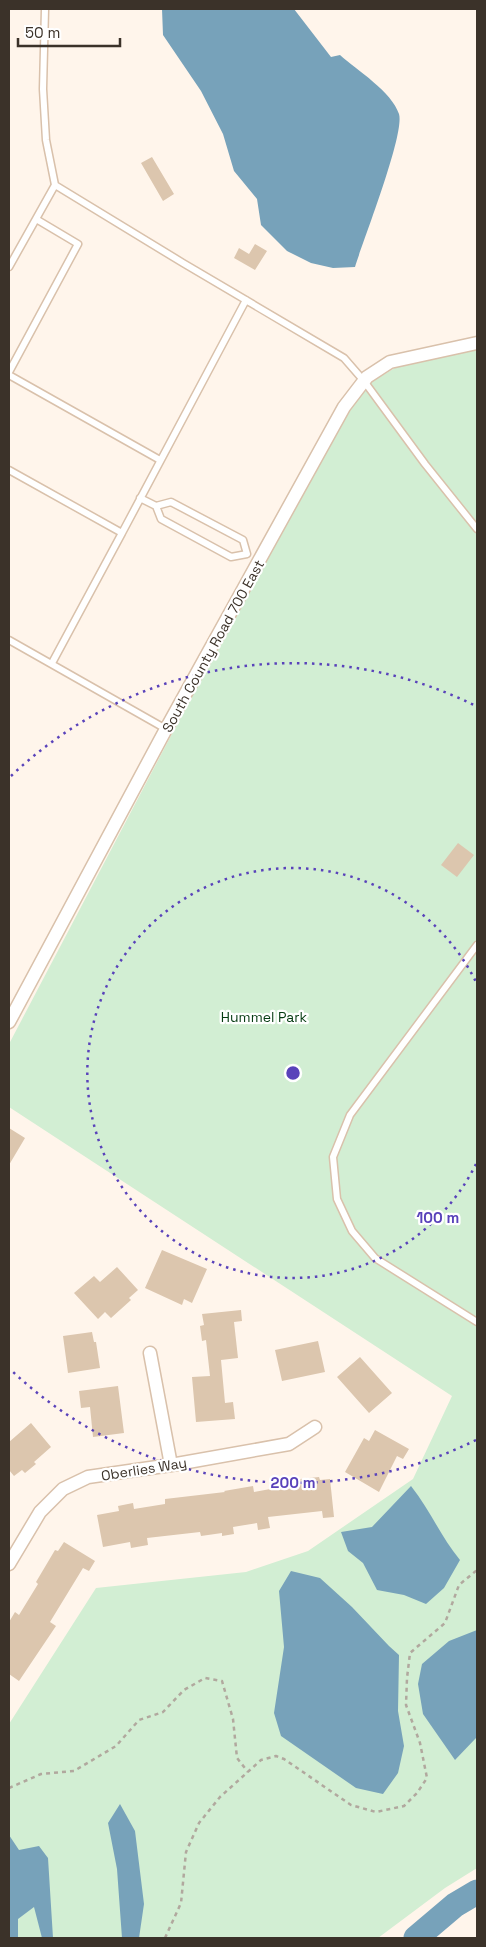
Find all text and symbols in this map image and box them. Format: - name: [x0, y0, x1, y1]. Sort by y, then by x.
- scale bar: [18, 15, 120, 47]
- text: 50 m: [25, 23, 60, 42]
- street label: South County Road 700 East: [158, 557, 268, 735]
- park label: Hummel Park: [221, 1008, 308, 1026]
- centre of rings: [284, 1064, 302, 1082]
- text: 100 m: [417, 1208, 459, 1227]
- street label: Oberlies Way: [100, 1453, 188, 1485]
- text: 200 m: [271, 1473, 315, 1492]

